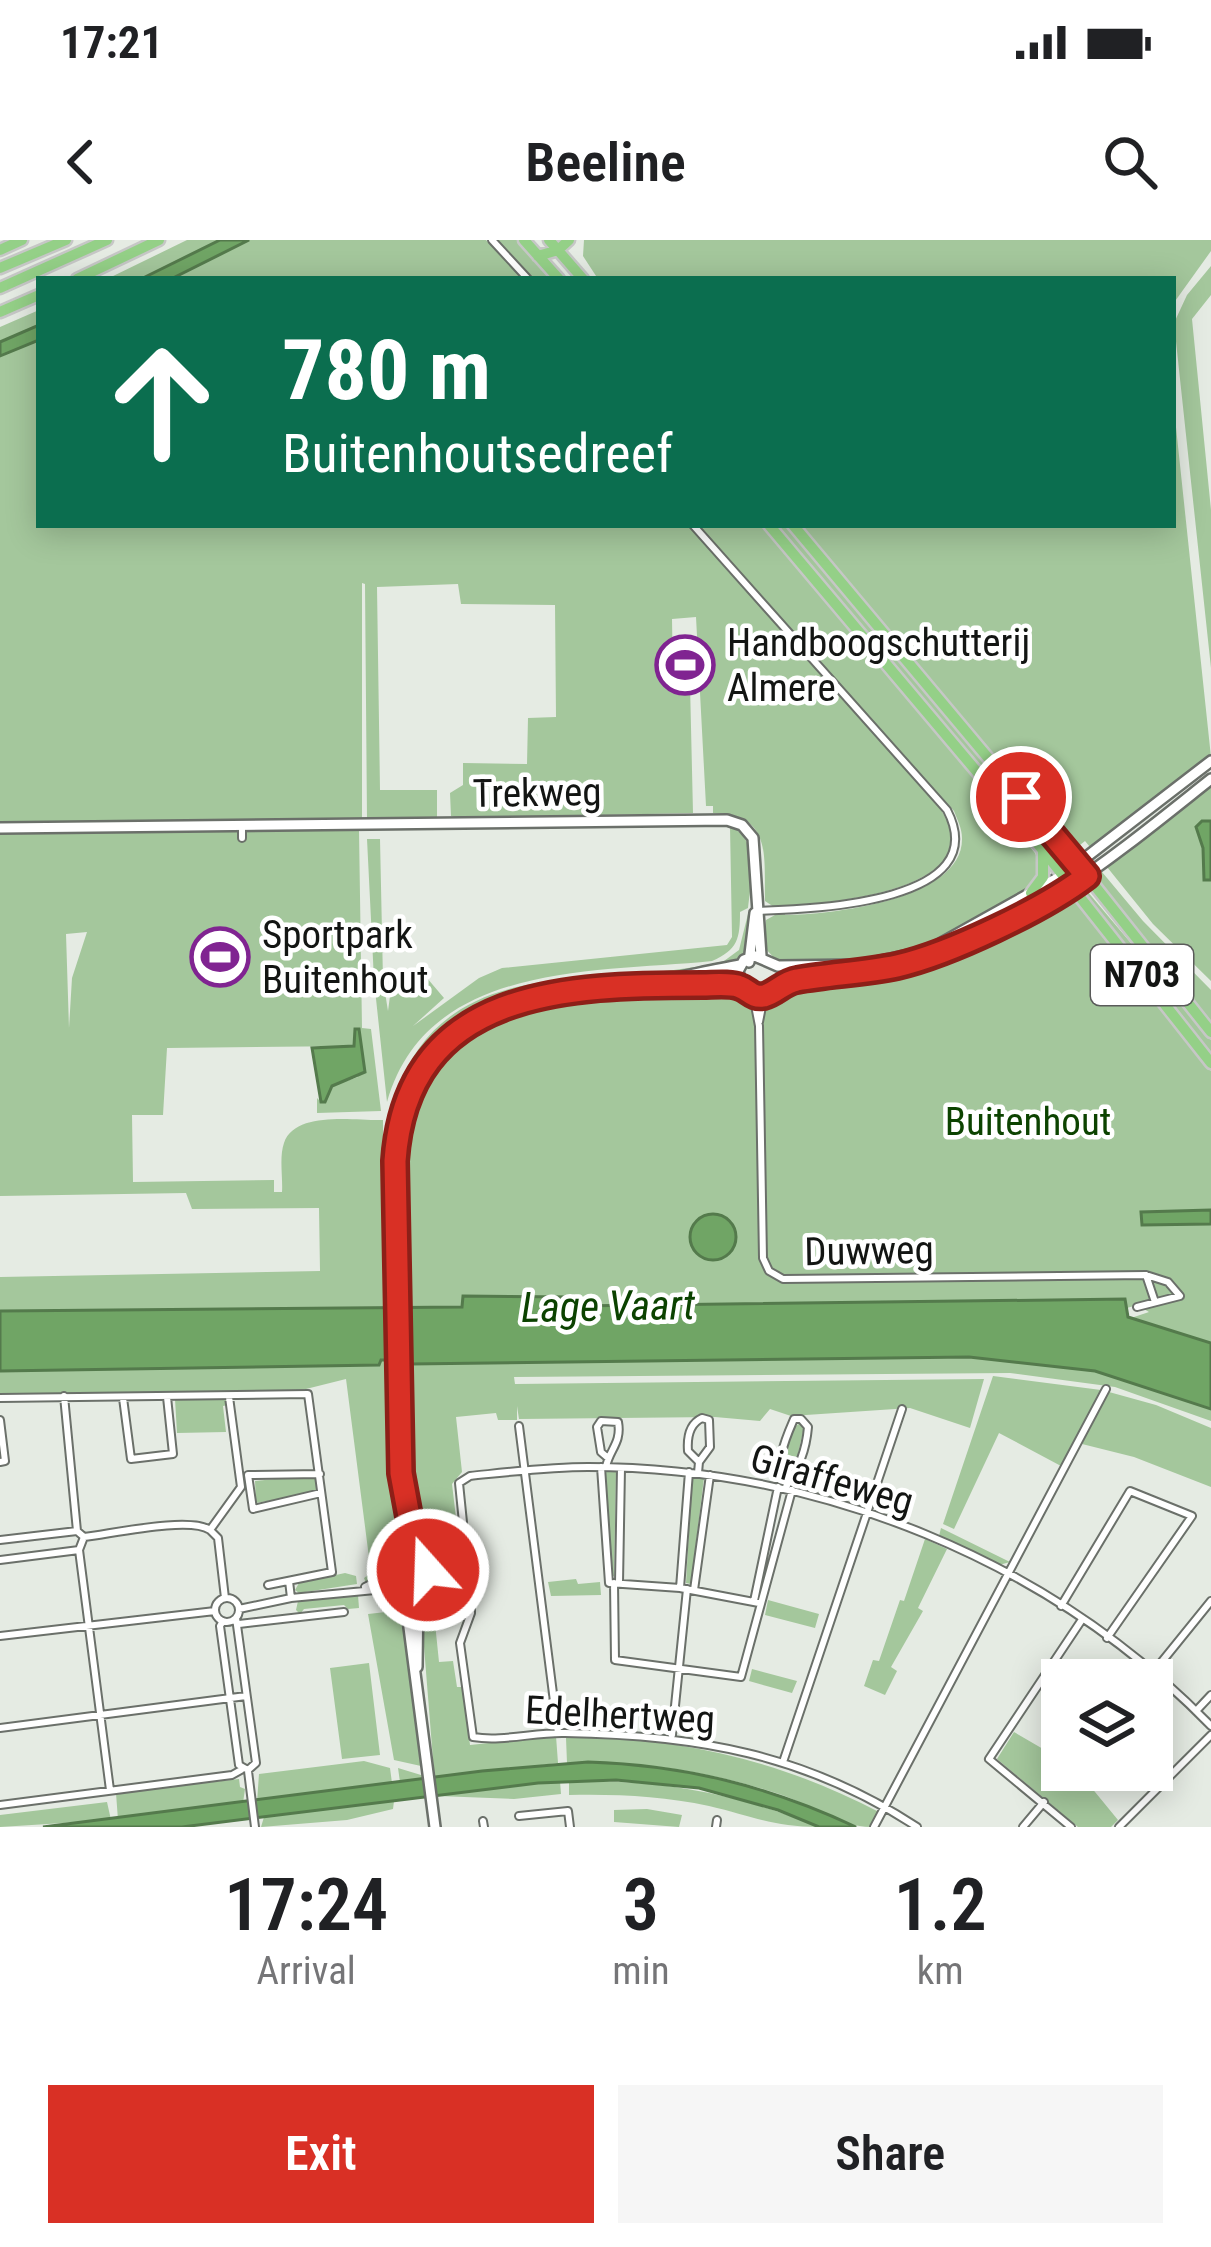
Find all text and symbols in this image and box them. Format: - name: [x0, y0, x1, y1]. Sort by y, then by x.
- text: 17:21: [60, 16, 163, 69]
- icon: back: [48, 129, 114, 195]
- icon: search: [1097, 129, 1163, 195]
- text: Beeline: [525, 131, 686, 194]
- text: 780 m: [282, 321, 491, 420]
- icon: ahead: [84, 324, 240, 480]
- text: Buitenhoutsedreef: [282, 422, 673, 485]
- place label: Handboogschutterij Almere: [727, 620, 1030, 711]
- sports icon: Handboogschutterij Almere: [654, 634, 716, 696]
- pin: [970, 746, 1072, 848]
- icon: arrive: [988, 764, 1054, 830]
- street label: Trekweg: [472, 769, 602, 817]
- place label: Sportpark Buitenhout: [262, 912, 429, 1003]
- sports icon: Sportpark Buitenhout: [189, 926, 251, 988]
- road number: N703: [1091, 945, 1193, 1005]
- park label: Buitenhout: [945, 1099, 1111, 1145]
- street label: Duwweg: [804, 1227, 934, 1275]
- water label: Lage Vaart: [521, 1280, 696, 1332]
- street label: Giraffeweg: [745, 1435, 919, 1525]
- position arrow: [365, 1507, 491, 1633]
- map controls: [1041, 1659, 1173, 1791]
- button: layers: [1041, 1659, 1173, 1791]
- street label: Edelhertweg: [524, 1687, 716, 1743]
- text: 17:24: [224, 1863, 388, 1948]
- text: 3: [623, 1863, 659, 1948]
- text: 1.2: [894, 1863, 987, 1948]
- text: Arrival: [257, 1948, 356, 1994]
- text: min: [612, 1948, 670, 1994]
- text: km: [917, 1948, 964, 1994]
- button: Exit: [48, 2085, 594, 2223]
- button: Share: [618, 2085, 1163, 2223]

